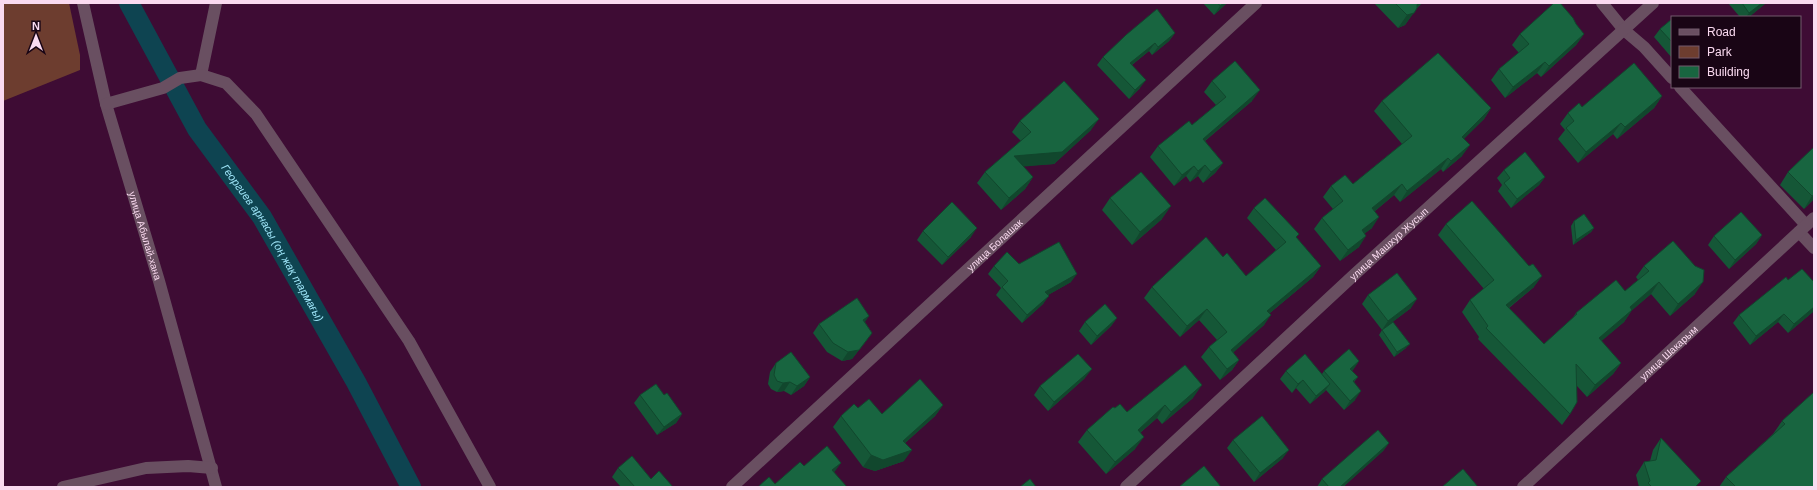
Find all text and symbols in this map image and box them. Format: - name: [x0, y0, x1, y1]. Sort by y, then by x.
- north arrow: [16, 16, 56, 56]
- legend: [1671, 16, 1801, 88]
- text: N: [32, 20, 40, 32]
- text: Road: [1707, 25, 1736, 39]
- text: Park: [1707, 45, 1733, 59]
- text: Building: [1707, 65, 1750, 79]
- water label: Георгиев арнасы (оң жақ тармағы): [219, 162, 326, 324]
- street label: улица Абылай-хана: [127, 190, 163, 282]
- street label: улица Машхур Жусып: [1347, 205, 1430, 282]
- street label: улица Болашак: [965, 216, 1025, 273]
- street label: улица Шакарым: [1638, 323, 1700, 382]

